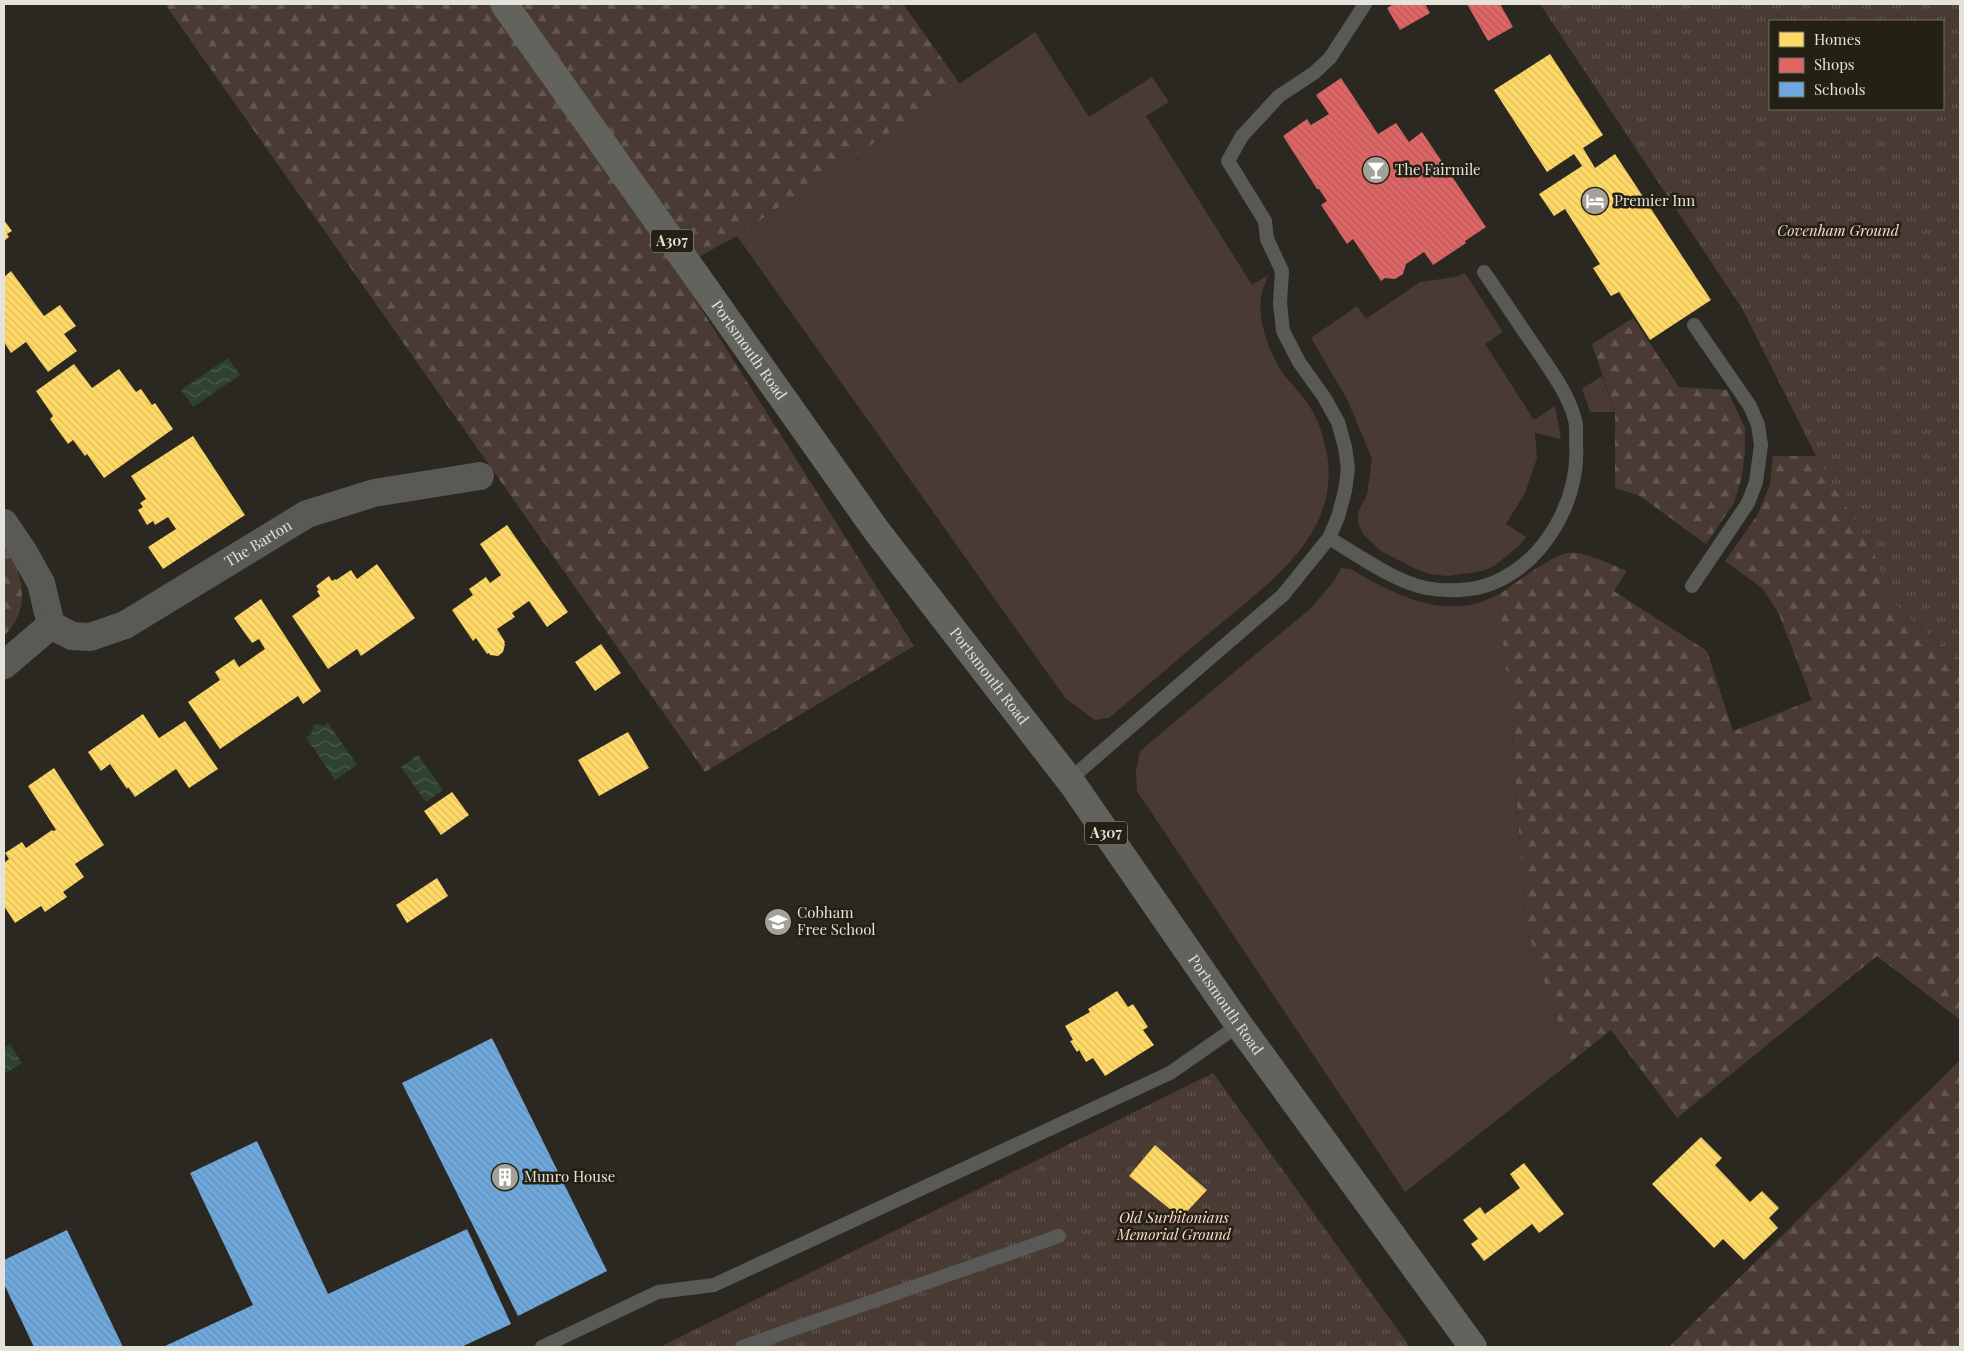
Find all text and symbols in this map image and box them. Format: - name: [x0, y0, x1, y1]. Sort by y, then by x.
- legend: [1769, 20, 1944, 110]
- text: Homes: [1814, 29, 1861, 49]
- text: Shops: [1814, 54, 1855, 74]
- text: Schools: [1814, 79, 1866, 99]
- bar icon: The Fairmile: [1361, 155, 1391, 185]
- place label: The Fairmile: [1395, 159, 1481, 179]
- hotel icon: Premier Inn: [1580, 186, 1610, 216]
- place label: Premier Inn: [1614, 190, 1695, 210]
- park label: Covenham Ground: [1777, 220, 1900, 240]
- road number: A307: [651, 230, 693, 252]
- street label: Portsmouth Road: [707, 296, 792, 404]
- street label: The Barton: [220, 515, 295, 571]
- street label: Portsmouth Road: [946, 623, 1034, 729]
- road number: A307: [1085, 821, 1127, 844]
- place label: Cobham Free School: [797, 902, 876, 939]
- school or university icon: Cobham Free School: [763, 907, 793, 937]
- street label: Portsmouth Road: [1184, 950, 1268, 1059]
- building icon: Munro House: [490, 1162, 520, 1192]
- place label: Munro House: [524, 1166, 615, 1186]
- park label: Old Surbitonians Memorial Ground: [1116, 1207, 1232, 1244]

